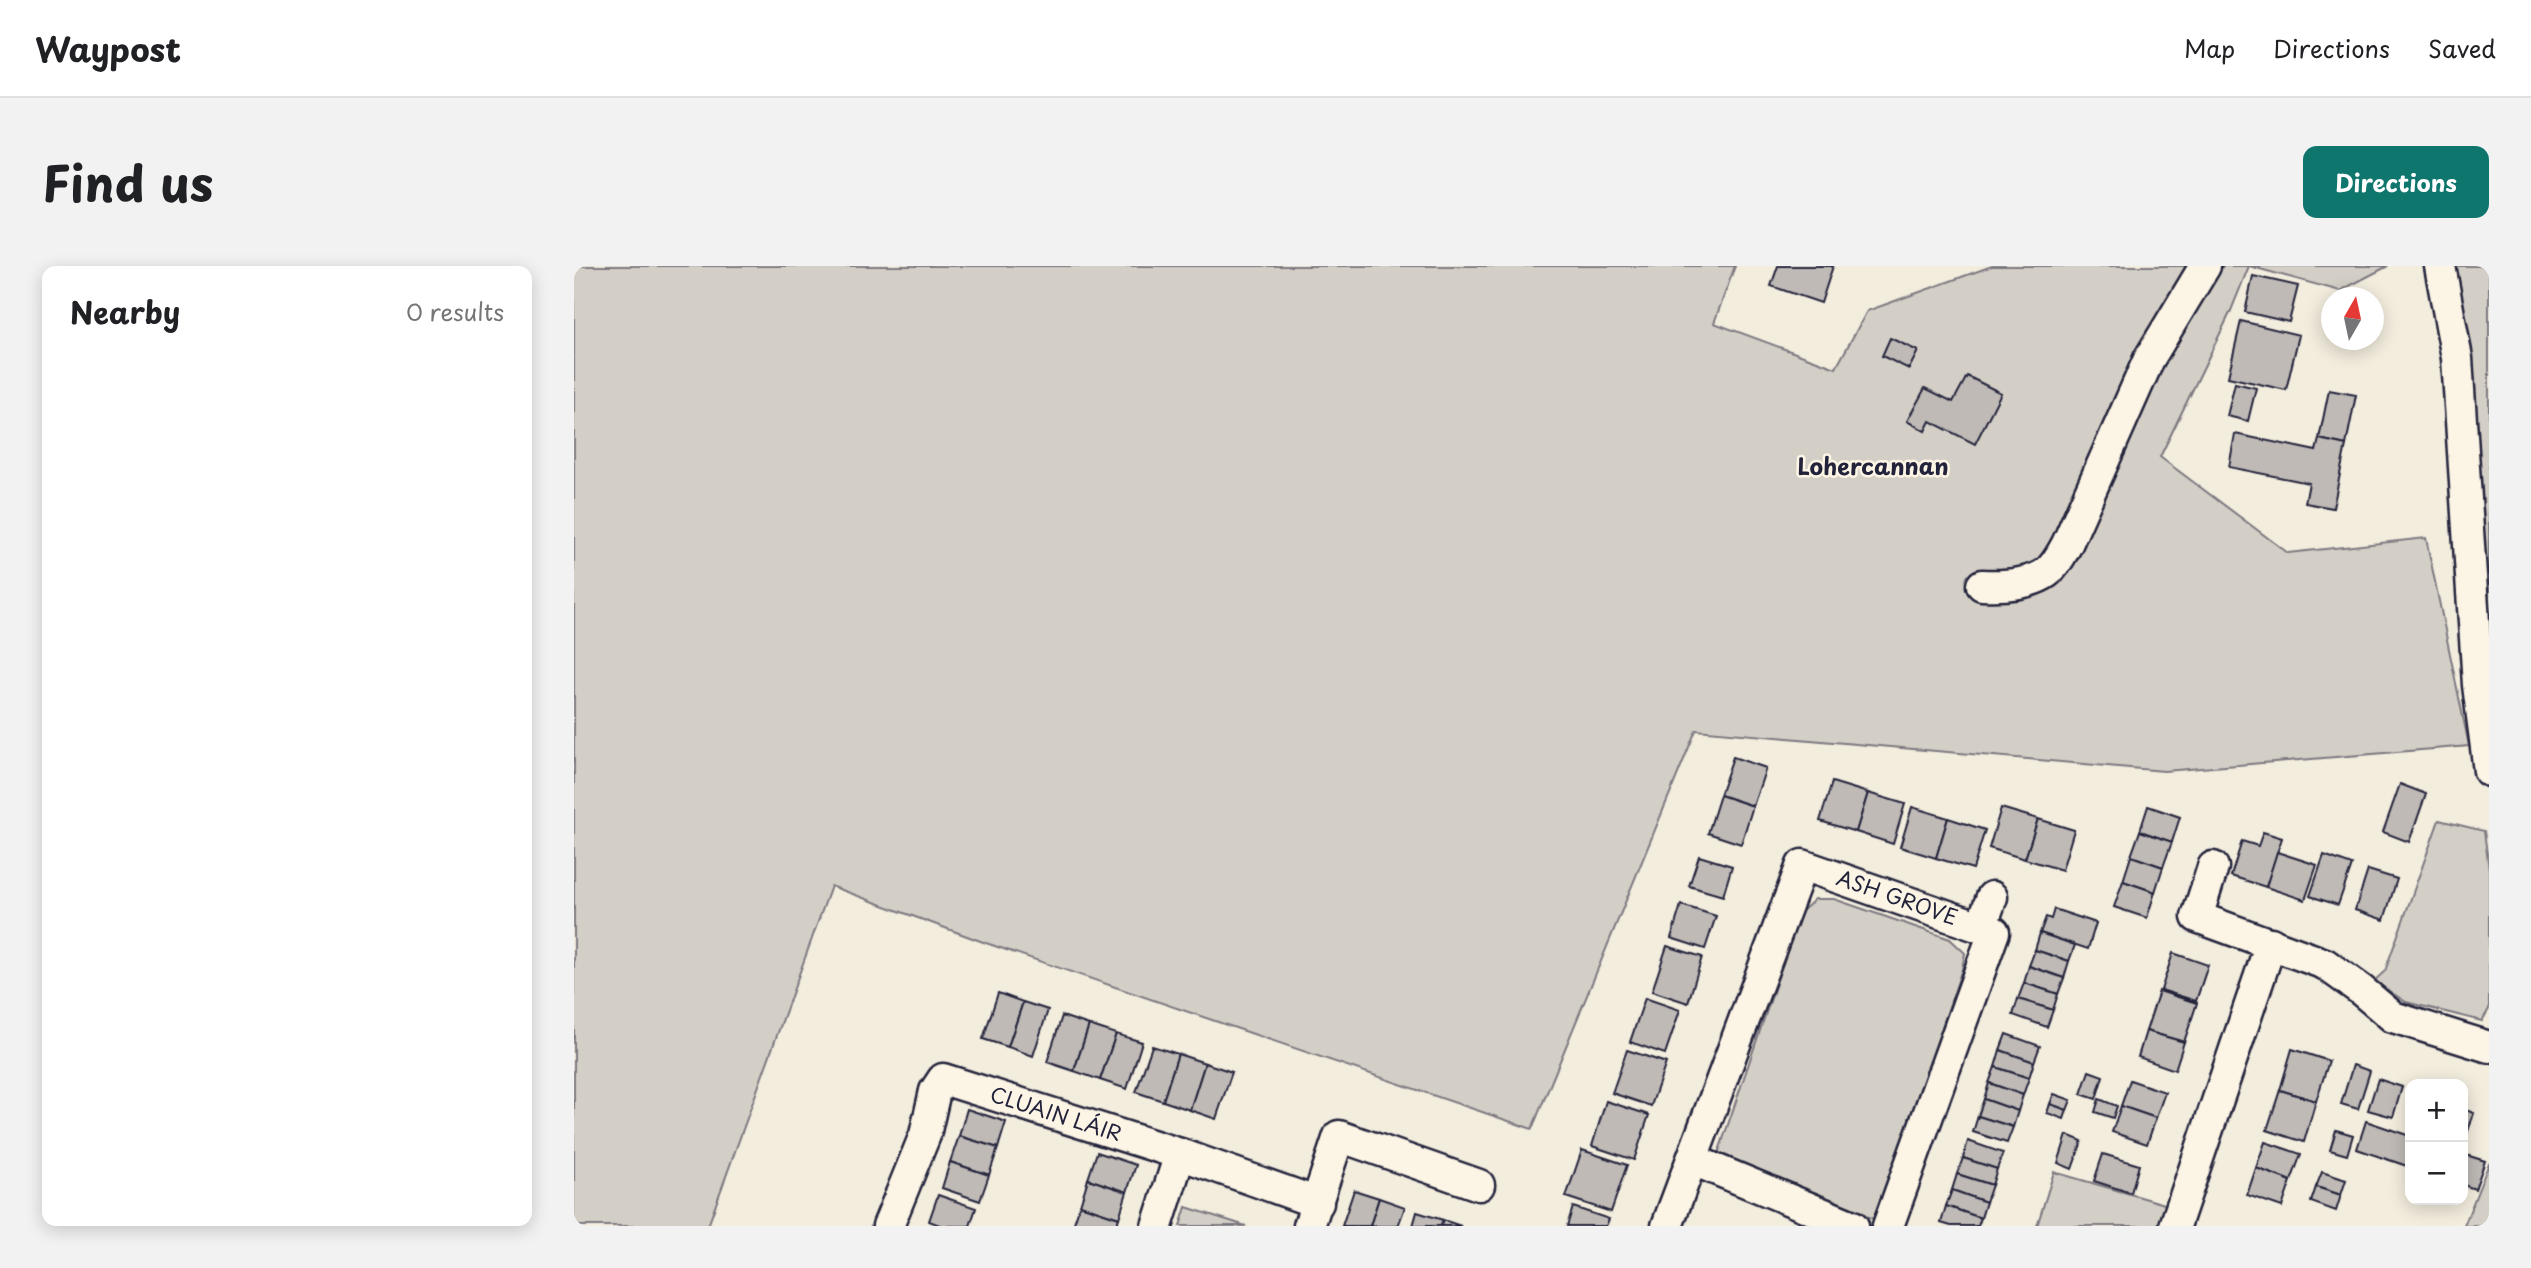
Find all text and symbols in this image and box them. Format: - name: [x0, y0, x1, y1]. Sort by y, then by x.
- text: Waypost: [35, 23, 181, 73]
- text: Map: [2184, 30, 2235, 66]
- text: Directions: [2273, 30, 2390, 66]
- text: Saved: [2428, 30, 2496, 66]
- text: Find us: [42, 145, 213, 219]
- button: Directions: [2303, 146, 2489, 218]
- north arrow: [2321, 287, 2384, 350]
- text: Nearby: [70, 289, 180, 334]
- text: 0 results: [406, 294, 504, 329]
- district label: Lohercannan: [1797, 448, 1949, 483]
- street label: ASH GROVE: [1833, 860, 1963, 932]
- street label: CLUAIN LÁIR: [986, 1077, 1126, 1149]
- map controls: [2405, 1079, 2468, 1205]
- button: +: [2405, 1079, 2468, 1142]
- button: −: [2405, 1142, 2468, 1205]

